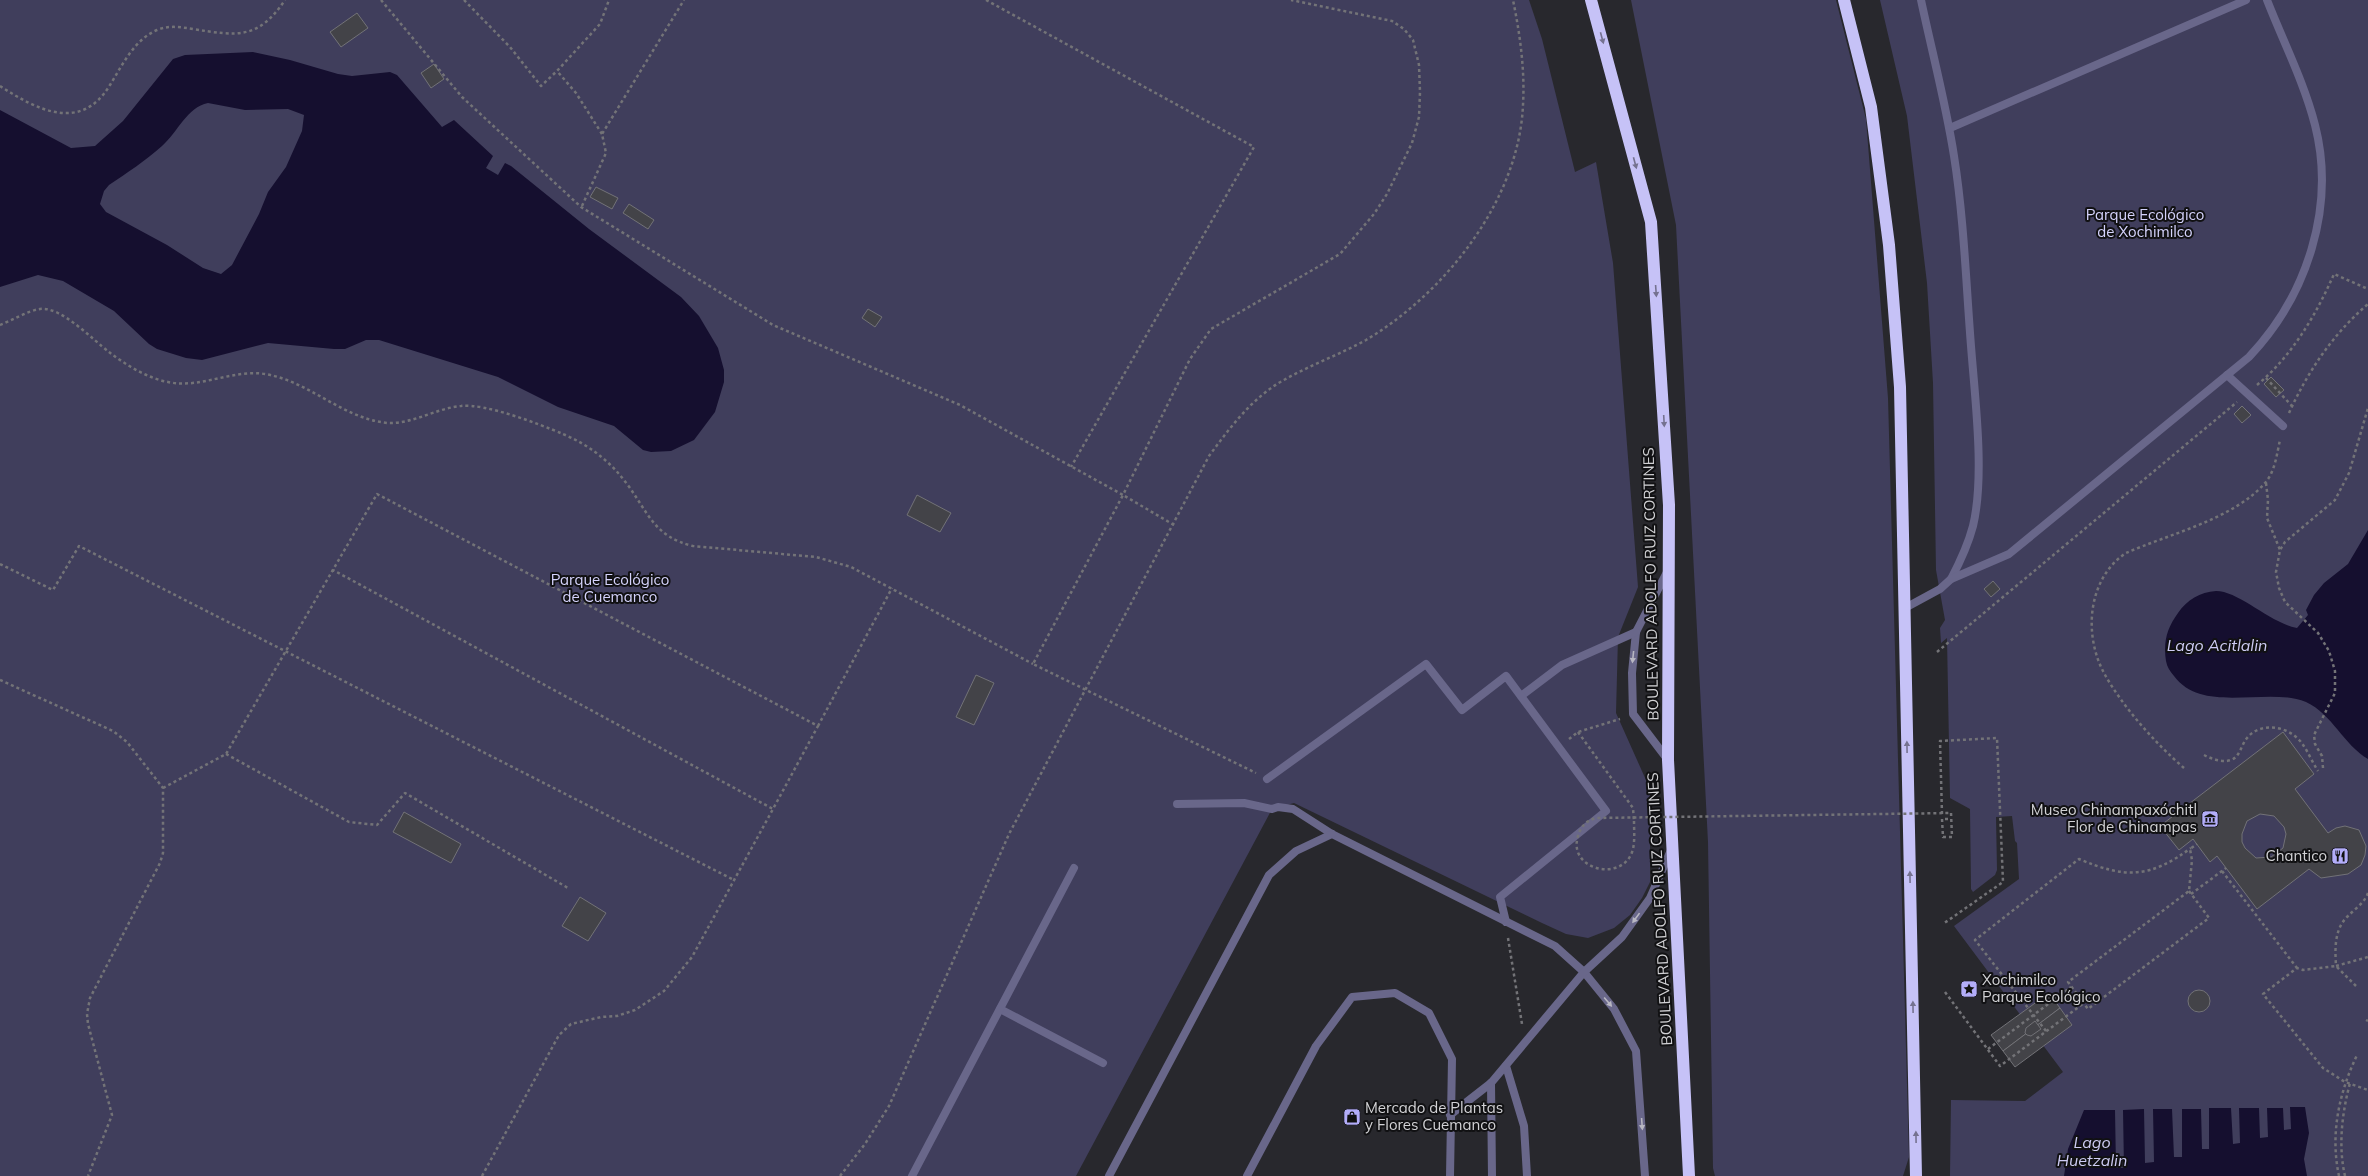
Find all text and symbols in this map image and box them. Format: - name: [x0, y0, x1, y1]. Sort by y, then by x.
- one-way arrow: [1599, 31, 1605, 44]
- one-way arrow: [1632, 157, 1638, 169]
- park label: Parque Ecológico de Xochimilco: [2086, 205, 2204, 241]
- one-way arrow: [1653, 285, 1660, 297]
- one-way arrow: [1661, 415, 1667, 428]
- street label: BOULEVARD ADOLFO RUIZ CORTINES: [1639, 447, 1662, 721]
- park label: Parque Ecológico de Cuemanco: [551, 570, 669, 606]
- water label: Lago Acitlalin: [2167, 635, 2267, 655]
- one-way arrow: [1630, 651, 1637, 663]
- one-way arrow: [1904, 741, 1911, 753]
- street label: BOULEVARD ADOLFO RUIZ CORTINES: [1643, 772, 1676, 1046]
- place label: Museo Chinampaxóchitl Flor de Chinampas: [2031, 800, 2197, 836]
- museum icon: Museo Chinampaxóchitl Flor de Chinampas: [2200, 809, 2220, 829]
- place label: Chantico: [2265, 846, 2327, 865]
- restaurant icon: Chantico: [2330, 846, 2350, 866]
- one-way arrow: [1907, 870, 1913, 883]
- one-way arrow: [1632, 913, 1640, 923]
- place label: Xochimilco Parque Ecológico: [1982, 970, 2101, 1006]
- place icon: Xochimilco Parque Ecológico: [1959, 979, 1979, 999]
- one-way arrow: [1604, 997, 1613, 1008]
- one-way arrow: [1910, 1000, 1916, 1013]
- place label: Mercado de Plantas y Flores Cuemanco: [1365, 1098, 1503, 1134]
- shop icon: Mercado de Plantas y Flores Cuemanco: [1342, 1107, 1362, 1127]
- one-way arrow: [1638, 1118, 1645, 1131]
- one-way arrow: [1912, 1131, 1919, 1143]
- water label: Lago Huetzalin: [2057, 1132, 2127, 1170]

